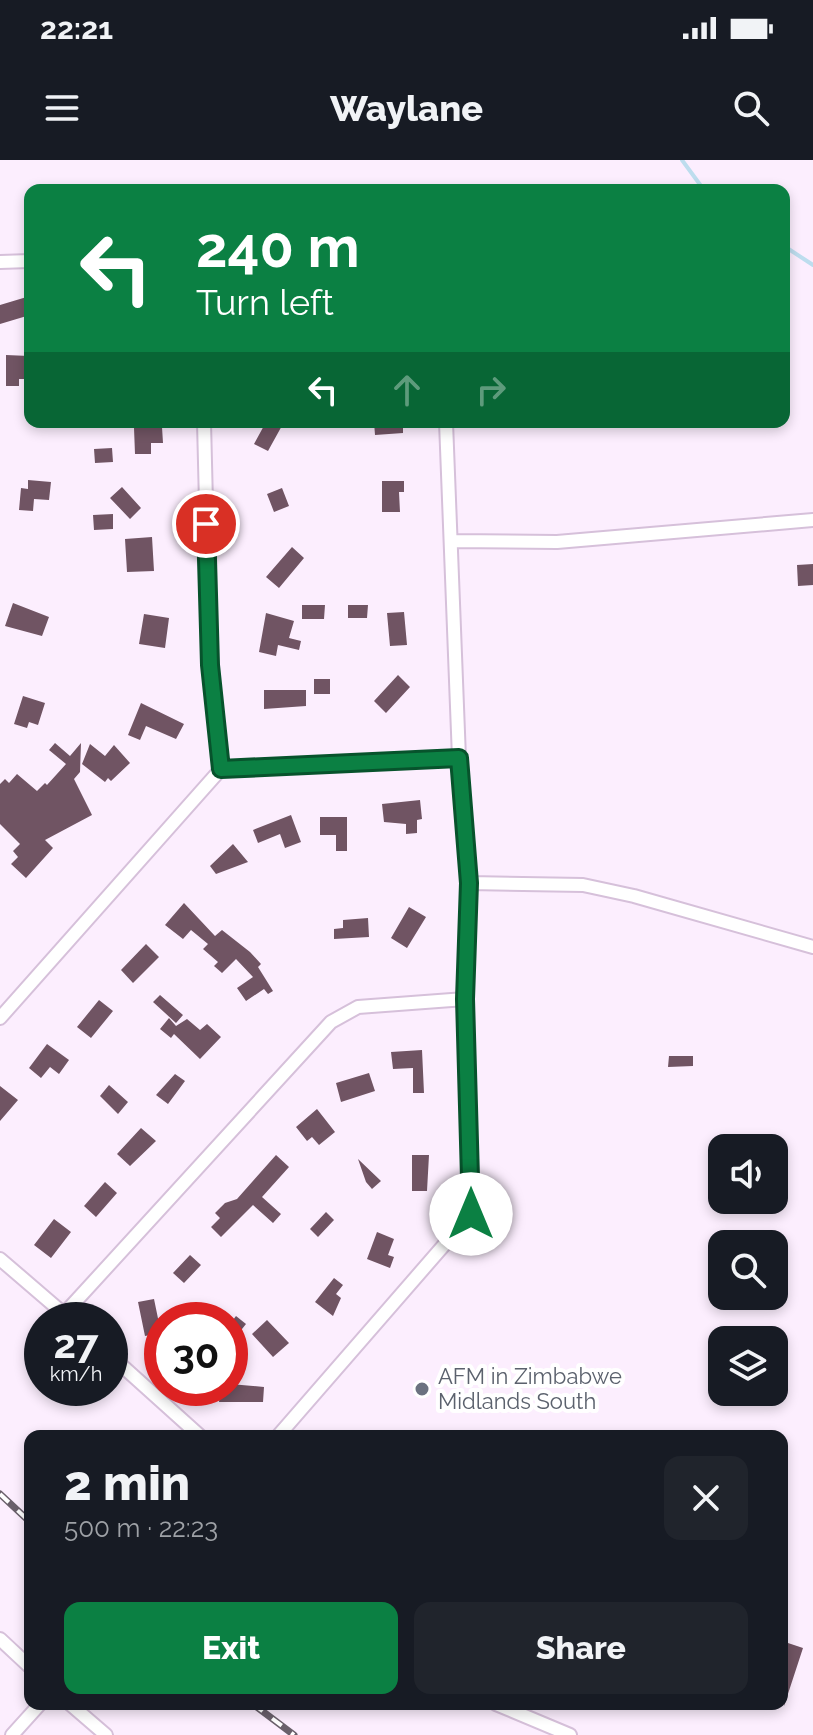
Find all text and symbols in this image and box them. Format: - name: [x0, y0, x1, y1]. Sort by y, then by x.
- text: 22:21: [40, 11, 113, 46]
- icon: menu: [40, 86, 84, 130]
- icon: search: [729, 86, 773, 130]
- text: Waylane: [330, 87, 483, 129]
- text: 240 m: [196, 214, 360, 280]
- icon: left: [64, 216, 168, 320]
- text: Turn left: [196, 281, 334, 323]
- icon: left: [301, 368, 345, 412]
- icon: ahead: [385, 368, 429, 412]
- icon: right: [469, 368, 513, 412]
- pin: [172, 490, 240, 558]
- icon: arrive: [184, 502, 228, 546]
- map controls: [708, 1134, 788, 1406]
- button: sound: [708, 1134, 788, 1214]
- position arrow: [429, 1172, 513, 1256]
- button: search: [708, 1230, 788, 1310]
- speed limit sign: 30: [144, 1302, 248, 1406]
- text: 27: [53, 1320, 98, 1367]
- button: layers: [708, 1326, 788, 1406]
- text: km/h: [50, 1362, 102, 1386]
- place label: AFM in Zimbabwe Midlands South: [438, 1363, 622, 1414]
- marker: AFM in Zimbabwe Midlands South: [413, 1380, 431, 1398]
- text: 2 min: [64, 1455, 190, 1511]
- button: close: [664, 1456, 748, 1540]
- text: 500 m · 22:23: [64, 1513, 218, 1543]
- button: Exit: [64, 1602, 398, 1694]
- button: Share: [414, 1602, 748, 1694]

